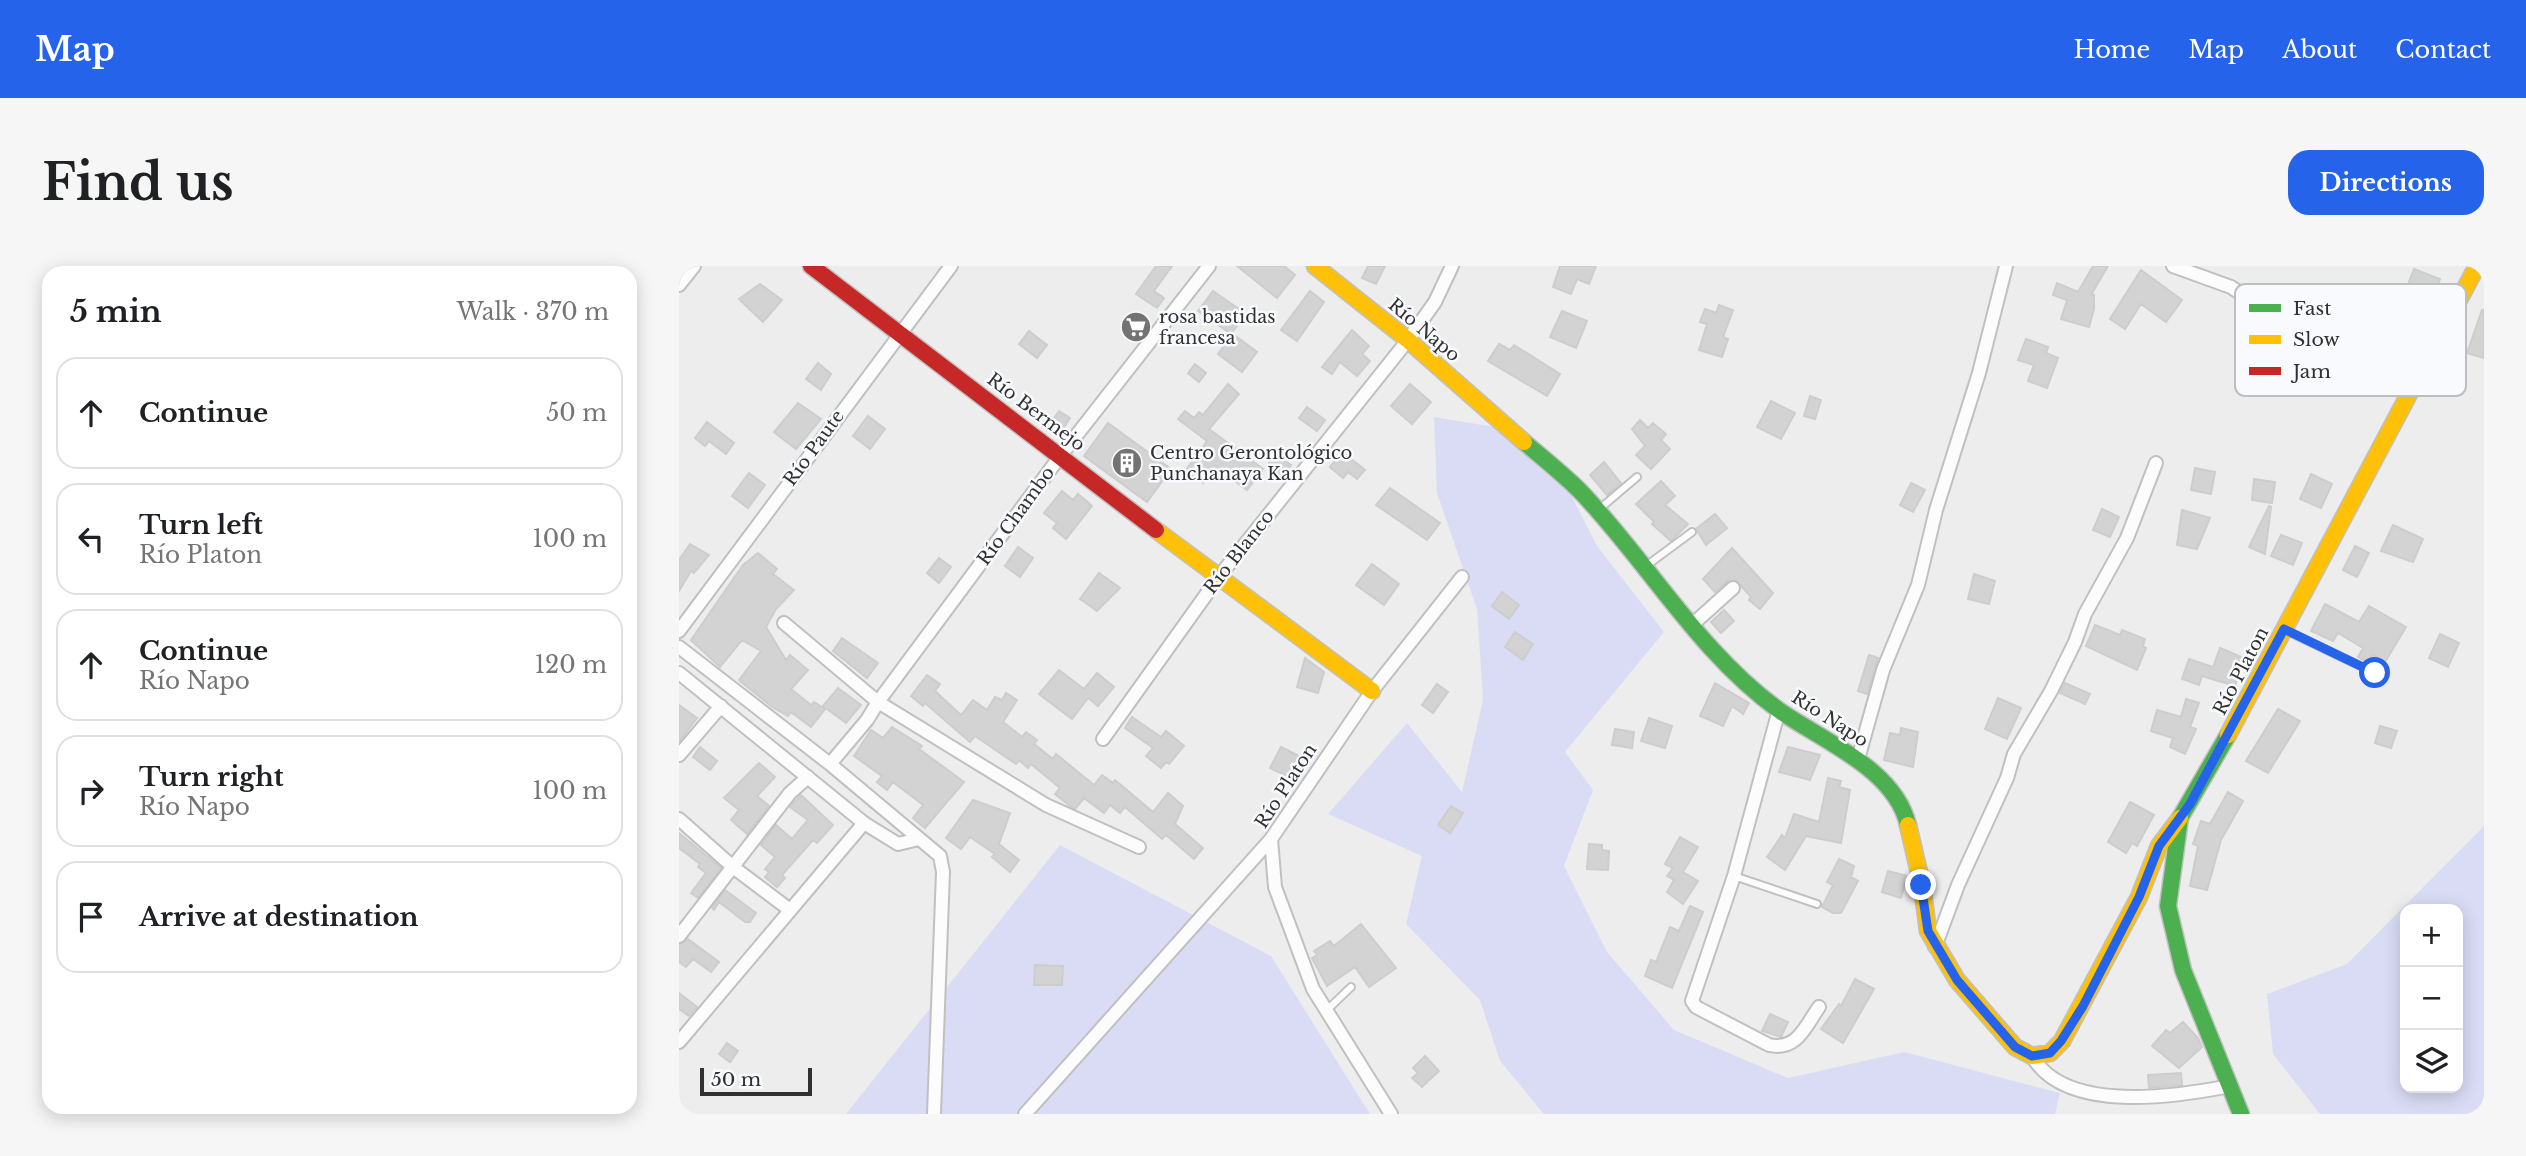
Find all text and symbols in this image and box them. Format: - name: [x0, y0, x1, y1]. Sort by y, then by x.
- text: Map: [35, 29, 115, 70]
- text: Home: [2074, 35, 2150, 64]
- text: Map: [2188, 35, 2244, 64]
- text: About: [2282, 35, 2357, 64]
- text: Contact: [2395, 35, 2491, 64]
- button: Directions: [2288, 150, 2484, 215]
- text: Find us: [42, 152, 234, 213]
- legend: [2235, 284, 2466, 396]
- text: 5 min: [70, 293, 162, 330]
- street label: Río Napo: [1384, 294, 1464, 366]
- text: Fast: [2293, 297, 2332, 320]
- text: Walk · 370 m: [457, 298, 609, 326]
- place label: rosa bastidas francesa: [1159, 306, 1275, 349]
- supermarket icon: rosa bastidas francesa: [1119, 310, 1153, 344]
- text: Slow: [2293, 328, 2340, 351]
- text: Jam: [2290, 360, 2331, 383]
- street label: Río Bermejo: [983, 368, 1089, 456]
- icon: ahead: [72, 394, 110, 432]
- text: Continue: [139, 397, 268, 429]
- text: 50 m: [546, 399, 607, 427]
- street label: Río Paute: [779, 406, 849, 490]
- place label: Centro Gerontológico Punchanaya Kan: [1150, 442, 1352, 485]
- building icon: Centro Gerontológico Punchanaya Kan: [1110, 446, 1144, 480]
- street label: Río Chambo: [973, 462, 1059, 570]
- street label: Río Blanco: [1199, 506, 1279, 598]
- text: Turn left: [139, 509, 263, 541]
- icon: left: [72, 520, 110, 558]
- text: 100 m: [533, 525, 607, 553]
- text: Río Platon: [139, 541, 262, 569]
- street label: Río Platon: [2209, 623, 2273, 719]
- text: Continue: [139, 635, 268, 667]
- icon: ahead: [72, 646, 110, 684]
- text: 120 m: [535, 651, 607, 679]
- route start: [2359, 657, 2390, 688]
- text: Río Napo: [139, 667, 250, 695]
- street label: Río Napo: [1788, 686, 1872, 752]
- street label: Río Platon: [1251, 740, 1321, 832]
- text: Turn right: [139, 761, 284, 793]
- icon: right: [72, 772, 110, 810]
- text: 100 m: [533, 777, 607, 805]
- text: Río Napo: [139, 793, 250, 821]
- route end: [1905, 869, 1936, 900]
- icon: arrive: [72, 898, 110, 936]
- text: Arrive at destination: [139, 901, 419, 933]
- map controls: [2400, 904, 2463, 1093]
- button: +: [2400, 904, 2463, 967]
- button: −: [2400, 967, 2463, 1030]
- button: layers: [2400, 1030, 2463, 1093]
- scale bar: [700, 1065, 812, 1097]
- text: 50 m: [711, 1068, 761, 1091]

